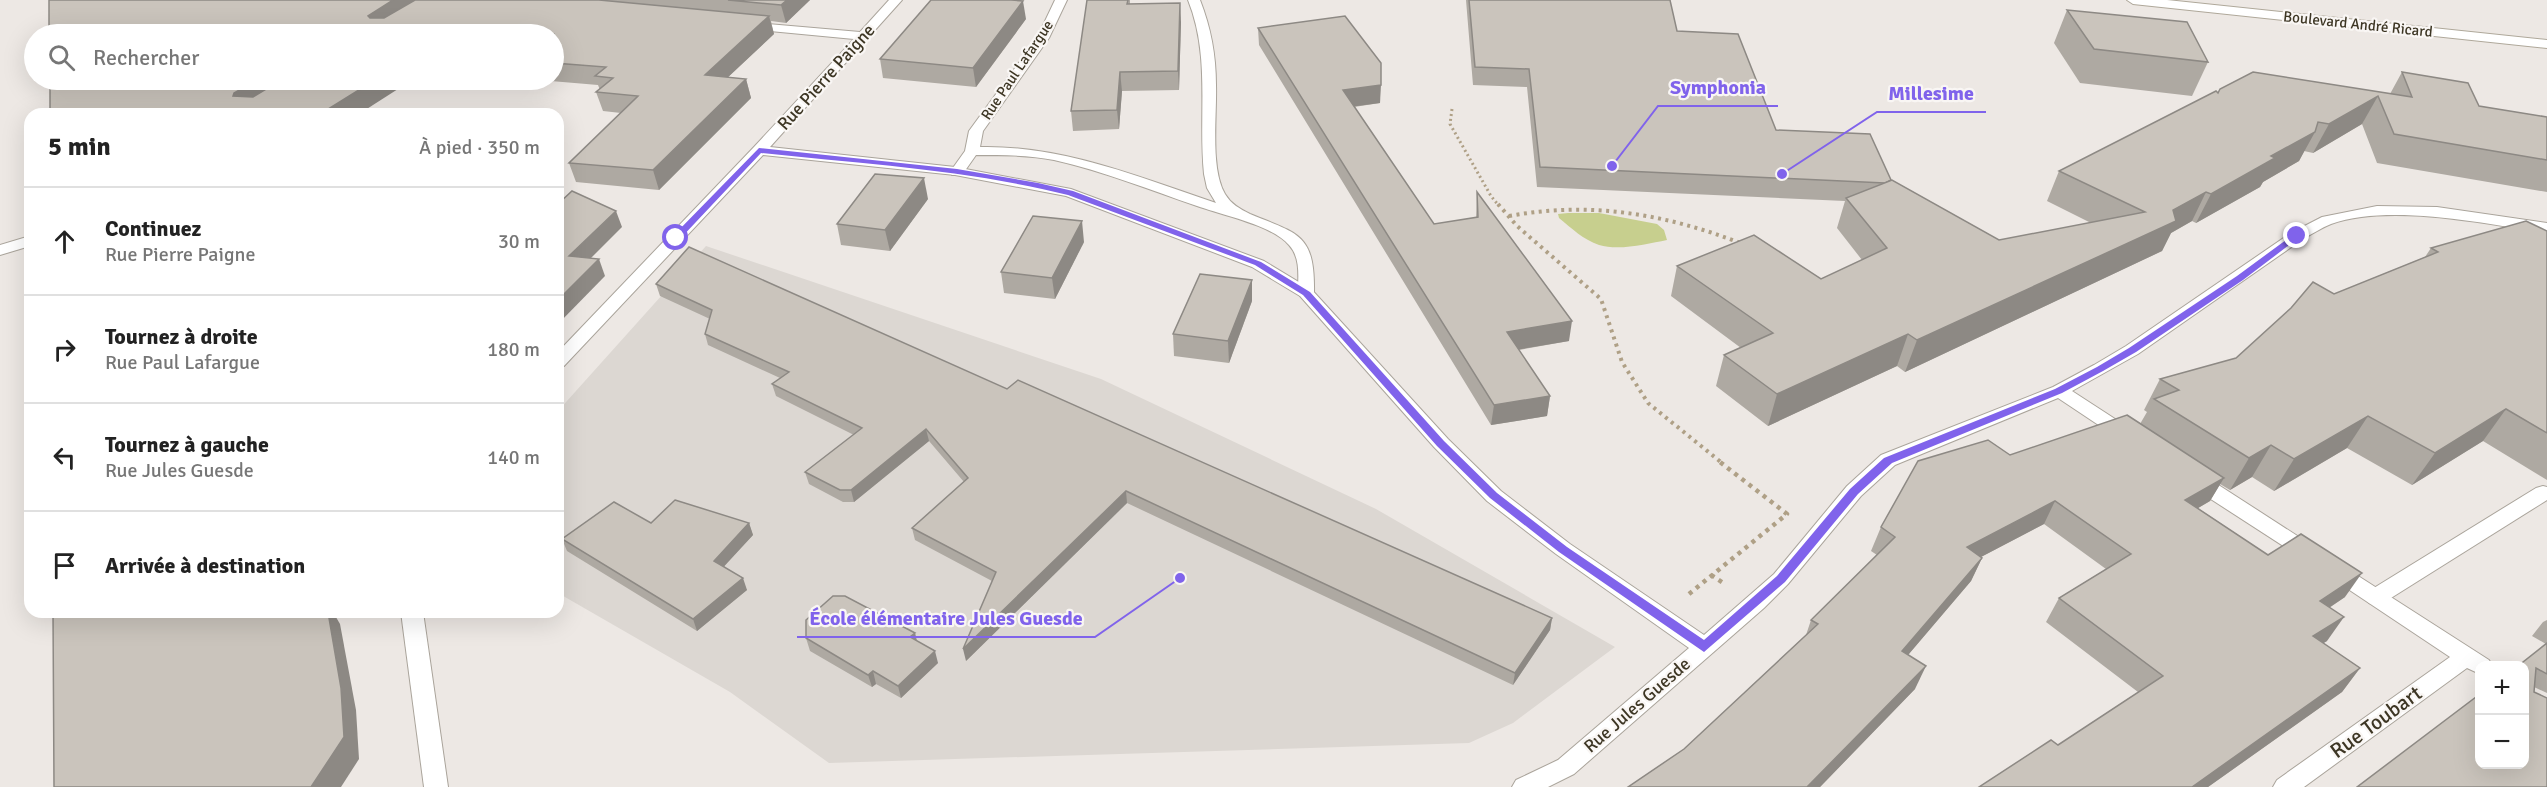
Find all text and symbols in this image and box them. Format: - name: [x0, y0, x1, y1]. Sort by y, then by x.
- street label: Boulevard André Ricard: [2282, 7, 2434, 41]
- street label: Rue Paul Lafargue: [977, 17, 1057, 123]
- street label: Rue Pierre Paigne: [773, 19, 879, 135]
- search box: [24, 24, 564, 90]
- icon: search: [45, 41, 78, 74]
- text: Rechercher: [93, 44, 199, 71]
- callout: Symphonia: [1658, 68, 1778, 106]
- callout: Millesime: [1877, 74, 1986, 112]
- text: Symphonia: [1670, 75, 1766, 100]
- text: Millesime: [1888, 81, 1974, 106]
- text: 5 min: [48, 131, 111, 163]
- text: À pied · 350 m: [419, 135, 540, 160]
- text: Continuez: [105, 215, 201, 242]
- route end: [2283, 222, 2309, 248]
- route start: [662, 224, 688, 250]
- icon: ahead: [48, 225, 81, 258]
- text: 30 m: [498, 229, 540, 254]
- text: Rue Pierre Paigne: [105, 242, 255, 267]
- text: Tournez à droite: [105, 323, 258, 350]
- icon: right: [48, 333, 81, 366]
- text: 180 m: [487, 337, 540, 362]
- text: Rue Paul Lafargue: [105, 350, 260, 375]
- text: Tournez à gauche: [105, 431, 269, 458]
- icon: left: [48, 441, 81, 474]
- text: 140 m: [487, 445, 540, 470]
- text: Rue Jules Guesde: [105, 458, 254, 483]
- icon: arrive: [48, 549, 81, 582]
- text: Arrivée à destination: [105, 552, 305, 579]
- callout: École élémentaire Jules Guesde: [797, 599, 1095, 637]
- text: École élémentaire Jules Guesde: [809, 606, 1083, 631]
- street label: Rue Jules Guesde: [1579, 653, 1695, 757]
- map controls: [2475, 661, 2529, 769]
- button: +: [2475, 661, 2529, 715]
- street label: Rue Toubart: [2325, 680, 2427, 764]
- button: −: [2475, 715, 2529, 769]

